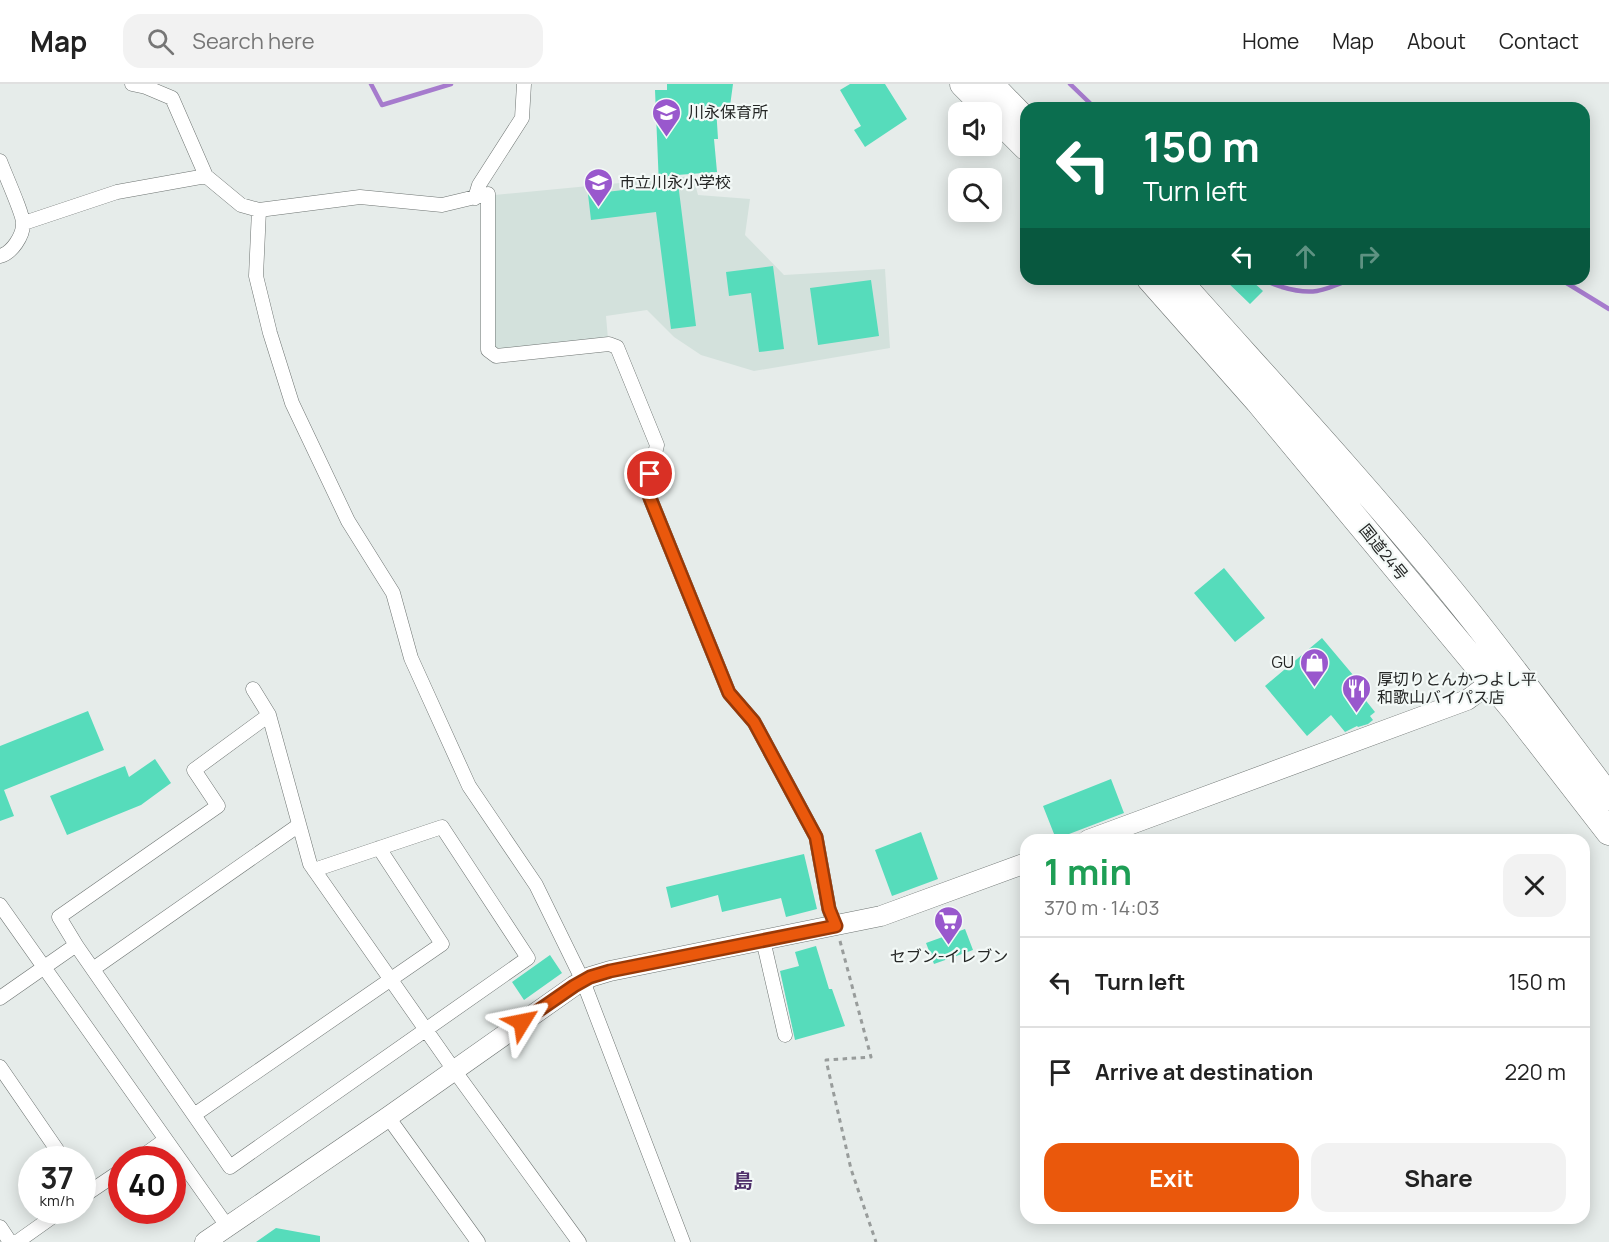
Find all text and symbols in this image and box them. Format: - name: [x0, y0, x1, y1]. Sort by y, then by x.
- search box: [123, 14, 543, 68]
- text: Map: [30, 22, 87, 60]
- icon: search: [144, 25, 177, 58]
- text: Search here: [192, 26, 315, 56]
- text: Home: [1242, 27, 1299, 55]
- text: Map: [1332, 27, 1374, 55]
- text: About: [1407, 27, 1466, 55]
- text: Contact: [1499, 27, 1579, 55]
- school or university icon: 川永保育所: [651, 96, 683, 138]
- place label: 川永保育所: [688, 101, 768, 123]
- map controls: [948, 102, 1002, 222]
- button: sound: [948, 102, 1002, 156]
- text: 150 m: [1143, 117, 1260, 175]
- icon: left: [1044, 126, 1122, 204]
- school or university icon: 市立川永小学校: [582, 166, 614, 208]
- button: search: [948, 168, 1002, 222]
- place label: 市立川永小学校: [619, 171, 731, 193]
- text: Turn left: [1143, 172, 1247, 209]
- icon: left: [1226, 240, 1259, 273]
- icon: ahead: [1289, 240, 1322, 273]
- icon: right: [1352, 240, 1385, 273]
- pin: [624, 448, 675, 499]
- icon: arrive: [633, 457, 666, 490]
- street label: 国道24号: [1355, 519, 1413, 585]
- shop icon: GU: [1299, 646, 1331, 688]
- place label: GU: [1271, 651, 1294, 673]
- place label: 厚切りとんかつよし平 和歌山バイパス店: [1377, 668, 1537, 708]
- restaurant icon: 厚切りとんかつよし平 和歌山バイパス店: [1340, 672, 1372, 714]
- text: 1 min: [1044, 847, 1132, 896]
- button: close: [1503, 854, 1566, 917]
- text: 370 m · 14:03: [1044, 894, 1160, 921]
- supermarket icon: セブン-イレブン: [933, 904, 965, 946]
- place label: セブン-イレブン: [890, 945, 1008, 967]
- icon: left: [1044, 966, 1077, 999]
- text: Turn left: [1095, 967, 1185, 997]
- text: 150 m: [1508, 967, 1566, 997]
- position arrow: [490, 990, 554, 1054]
- icon: arrive: [1044, 1056, 1077, 1089]
- text: Arrive at destination: [1095, 1057, 1313, 1087]
- text: 220 m: [1504, 1057, 1566, 1087]
- button: Exit: [1044, 1143, 1299, 1212]
- button: Share: [1311, 1143, 1566, 1212]
- speed limit sign: 40: [108, 1146, 186, 1224]
- text: 37: [40, 1157, 74, 1198]
- district label: 島: [733, 1167, 753, 1194]
- text: km/h: [40, 1190, 74, 1211]

